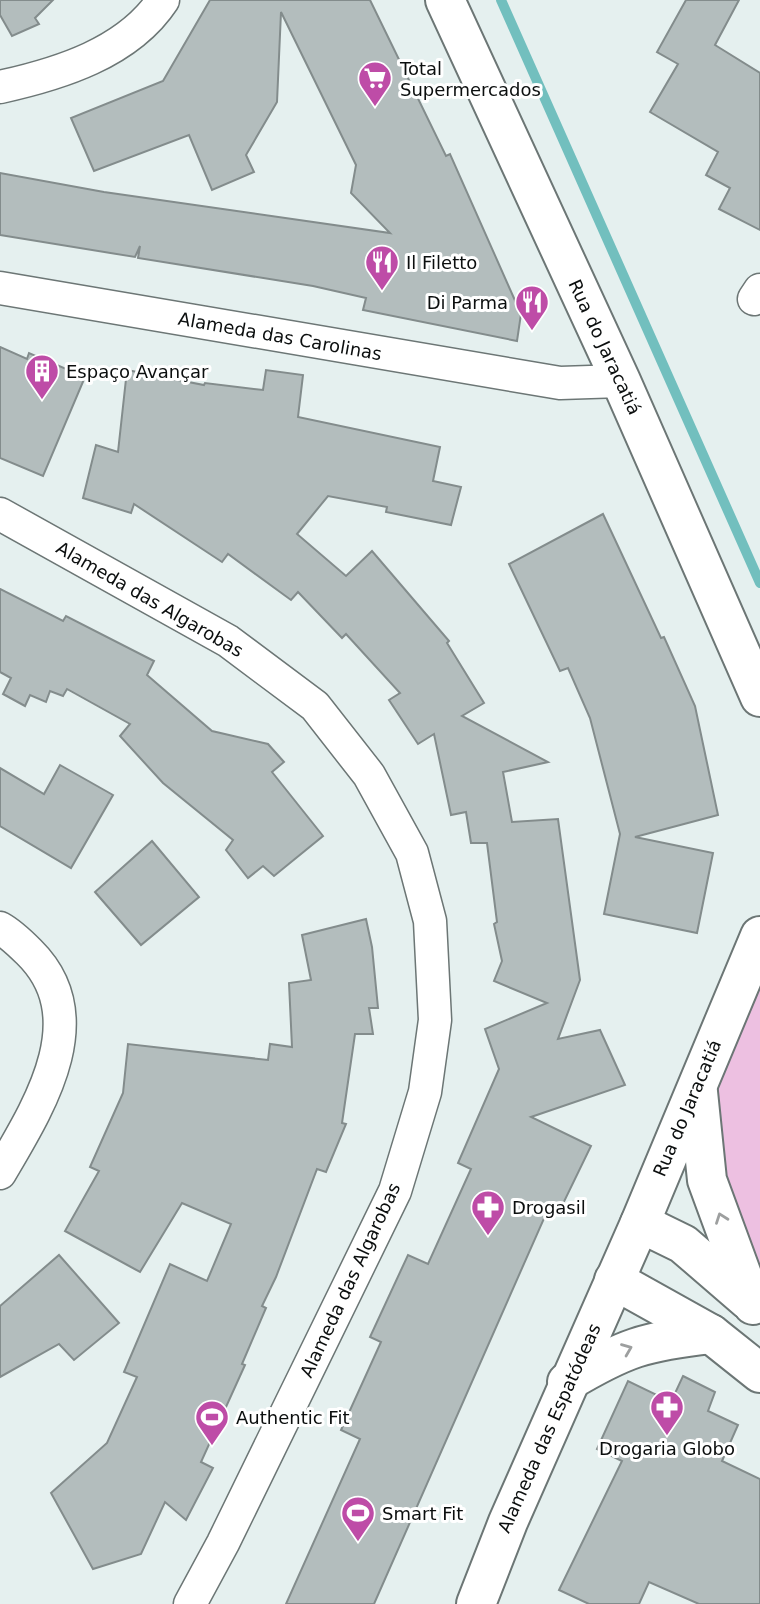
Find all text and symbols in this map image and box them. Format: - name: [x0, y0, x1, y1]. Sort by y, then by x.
- place label: Total Supermercados: [399, 58, 541, 100]
- supermarket icon: Total Supermercados: [356, 59, 394, 108]
- restaurant icon: Il Filetto: [363, 243, 401, 292]
- place label: Il Filetto: [406, 252, 477, 273]
- street label: Rua do Jaracatiá: [564, 276, 646, 418]
- restaurant icon: Di Parma: [513, 283, 551, 332]
- place label: Di Parma: [427, 292, 508, 313]
- street label: Alameda das Carolinas: [177, 308, 383, 364]
- building icon: Espaço Avançar: [23, 352, 61, 401]
- place label: Espaço Avançar: [66, 361, 209, 382]
- street label: Alameda das Algarobas: [53, 537, 247, 661]
- street label: Rua do Jaracatiá: [649, 1036, 725, 1180]
- street label: Alameda das Algarobas: [296, 1179, 404, 1381]
- pharmacy icon: Drogasil: [469, 1188, 507, 1237]
- place label: Drogasil: [512, 1197, 586, 1218]
- one-way arrow: [715, 1213, 729, 1225]
- street label: Alameda das Espatódeas: [493, 1320, 605, 1536]
- one-way arrow: [620, 1344, 632, 1358]
- pharmacy icon: Drogaria Globo: [648, 1388, 686, 1437]
- sports icon: Authentic Fit: [193, 1398, 231, 1447]
- place label: Authentic Fit: [236, 1407, 349, 1428]
- place label: Drogaria Globo: [599, 1438, 735, 1459]
- sports icon: Smart Fit: [339, 1494, 377, 1543]
- place label: Smart Fit: [382, 1503, 463, 1524]

